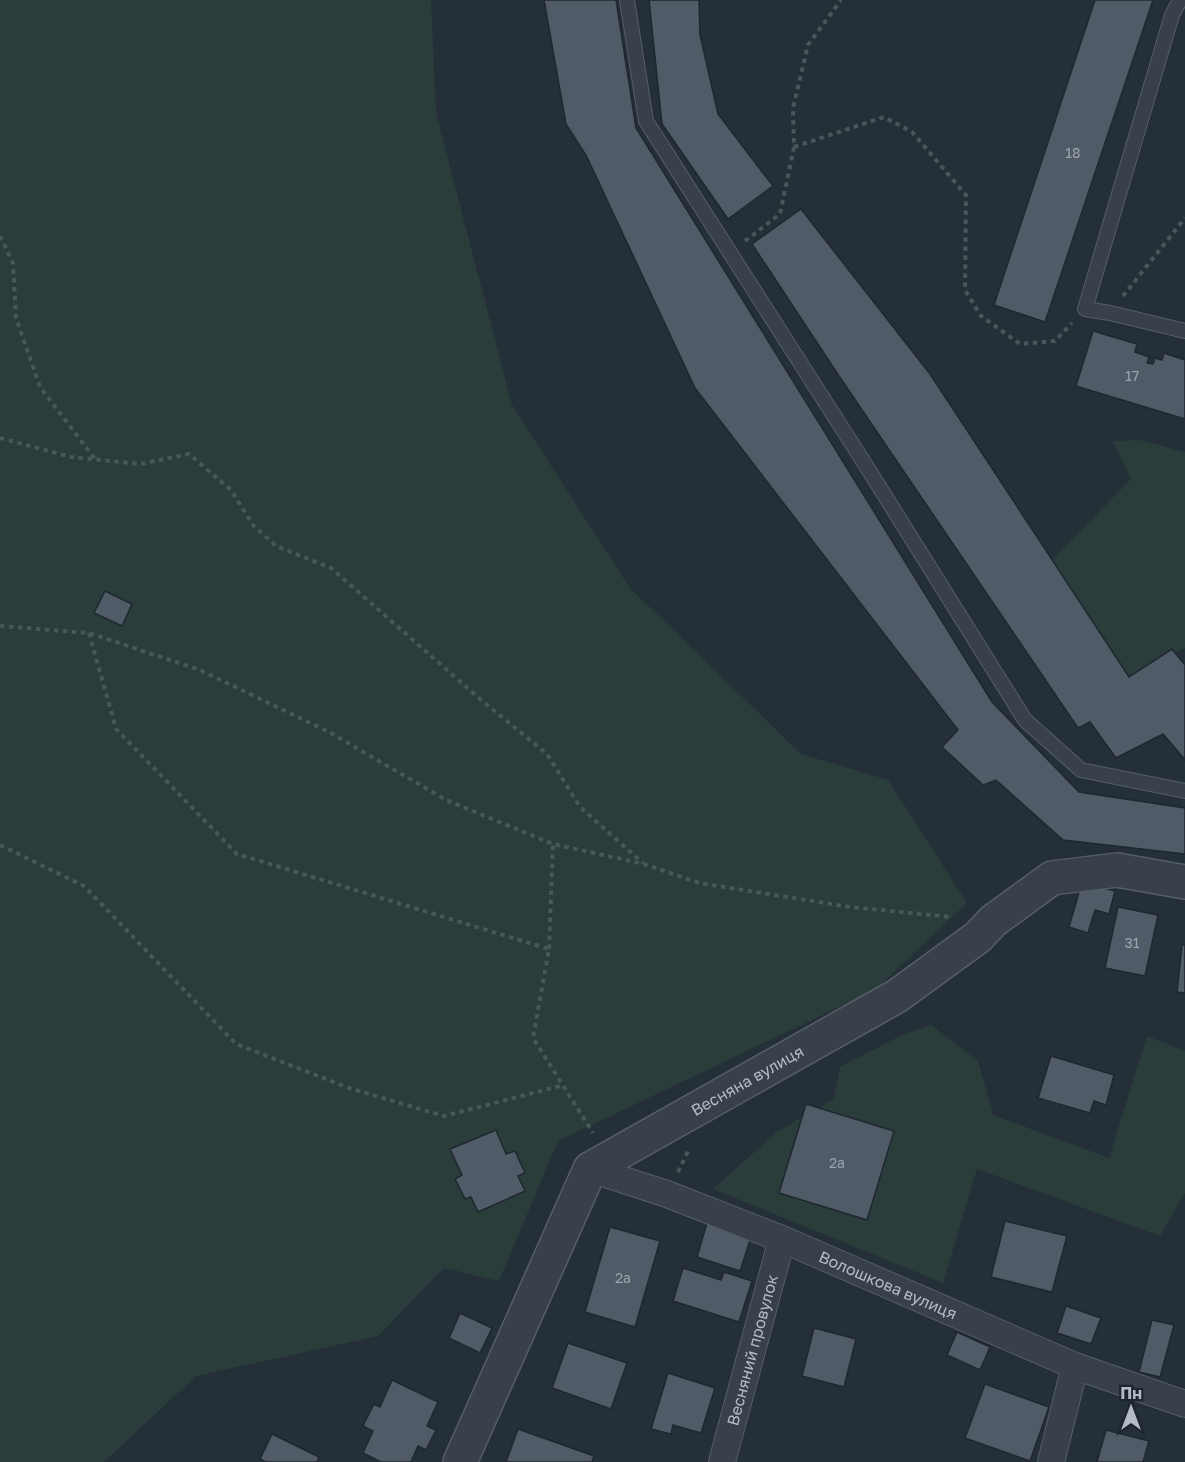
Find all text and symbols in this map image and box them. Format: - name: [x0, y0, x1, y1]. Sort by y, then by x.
- house number: 18: [1065, 144, 1081, 161]
- house number: 17: [1125, 367, 1139, 384]
- house number: 31: [1125, 934, 1140, 951]
- street label: Весняна вулиця: [687, 1041, 807, 1120]
- house number: 2а: [829, 1154, 845, 1171]
- street label: Волошкова вулиця: [816, 1246, 960, 1324]
- house number: 2а: [615, 1269, 631, 1286]
- street label: Весняний провулок: [722, 1272, 782, 1428]
- north arrow: [1101, 1378, 1161, 1438]
- text: Пн: [1120, 1383, 1142, 1403]

